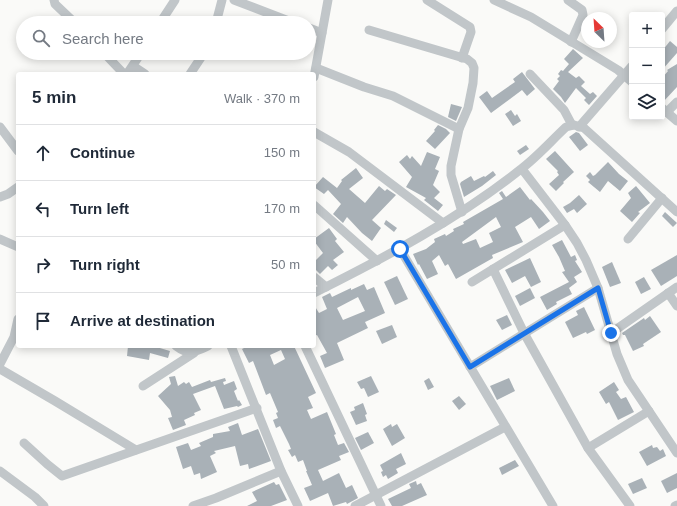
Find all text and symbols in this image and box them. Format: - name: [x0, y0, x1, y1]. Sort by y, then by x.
- north arrow: [581, 12, 617, 48]
- map controls: [629, 12, 665, 120]
- button: +: [629, 12, 665, 48]
- search box: [16, 16, 316, 60]
- icon: search: [30, 27, 52, 49]
- text: Search here: [62, 30, 144, 47]
- button: −: [629, 48, 665, 84]
- button: layers: [629, 84, 665, 120]
- text: 5 min: [32, 88, 76, 107]
- text: Walk · 370 m: [224, 91, 300, 106]
- icon: ahead: [32, 142, 54, 164]
- text: Continue: [70, 144, 135, 161]
- text: 150 m: [264, 145, 300, 160]
- icon: left: [32, 198, 54, 220]
- text: Turn left: [70, 200, 129, 217]
- text: 170 m: [264, 201, 300, 216]
- route start: [391, 240, 409, 258]
- icon: right: [32, 254, 54, 276]
- text: Turn right: [70, 256, 140, 273]
- text: 50 m: [271, 257, 300, 272]
- icon: arrive: [32, 310, 54, 332]
- text: Arrive at destination: [70, 312, 215, 329]
- route end: [602, 324, 620, 342]

